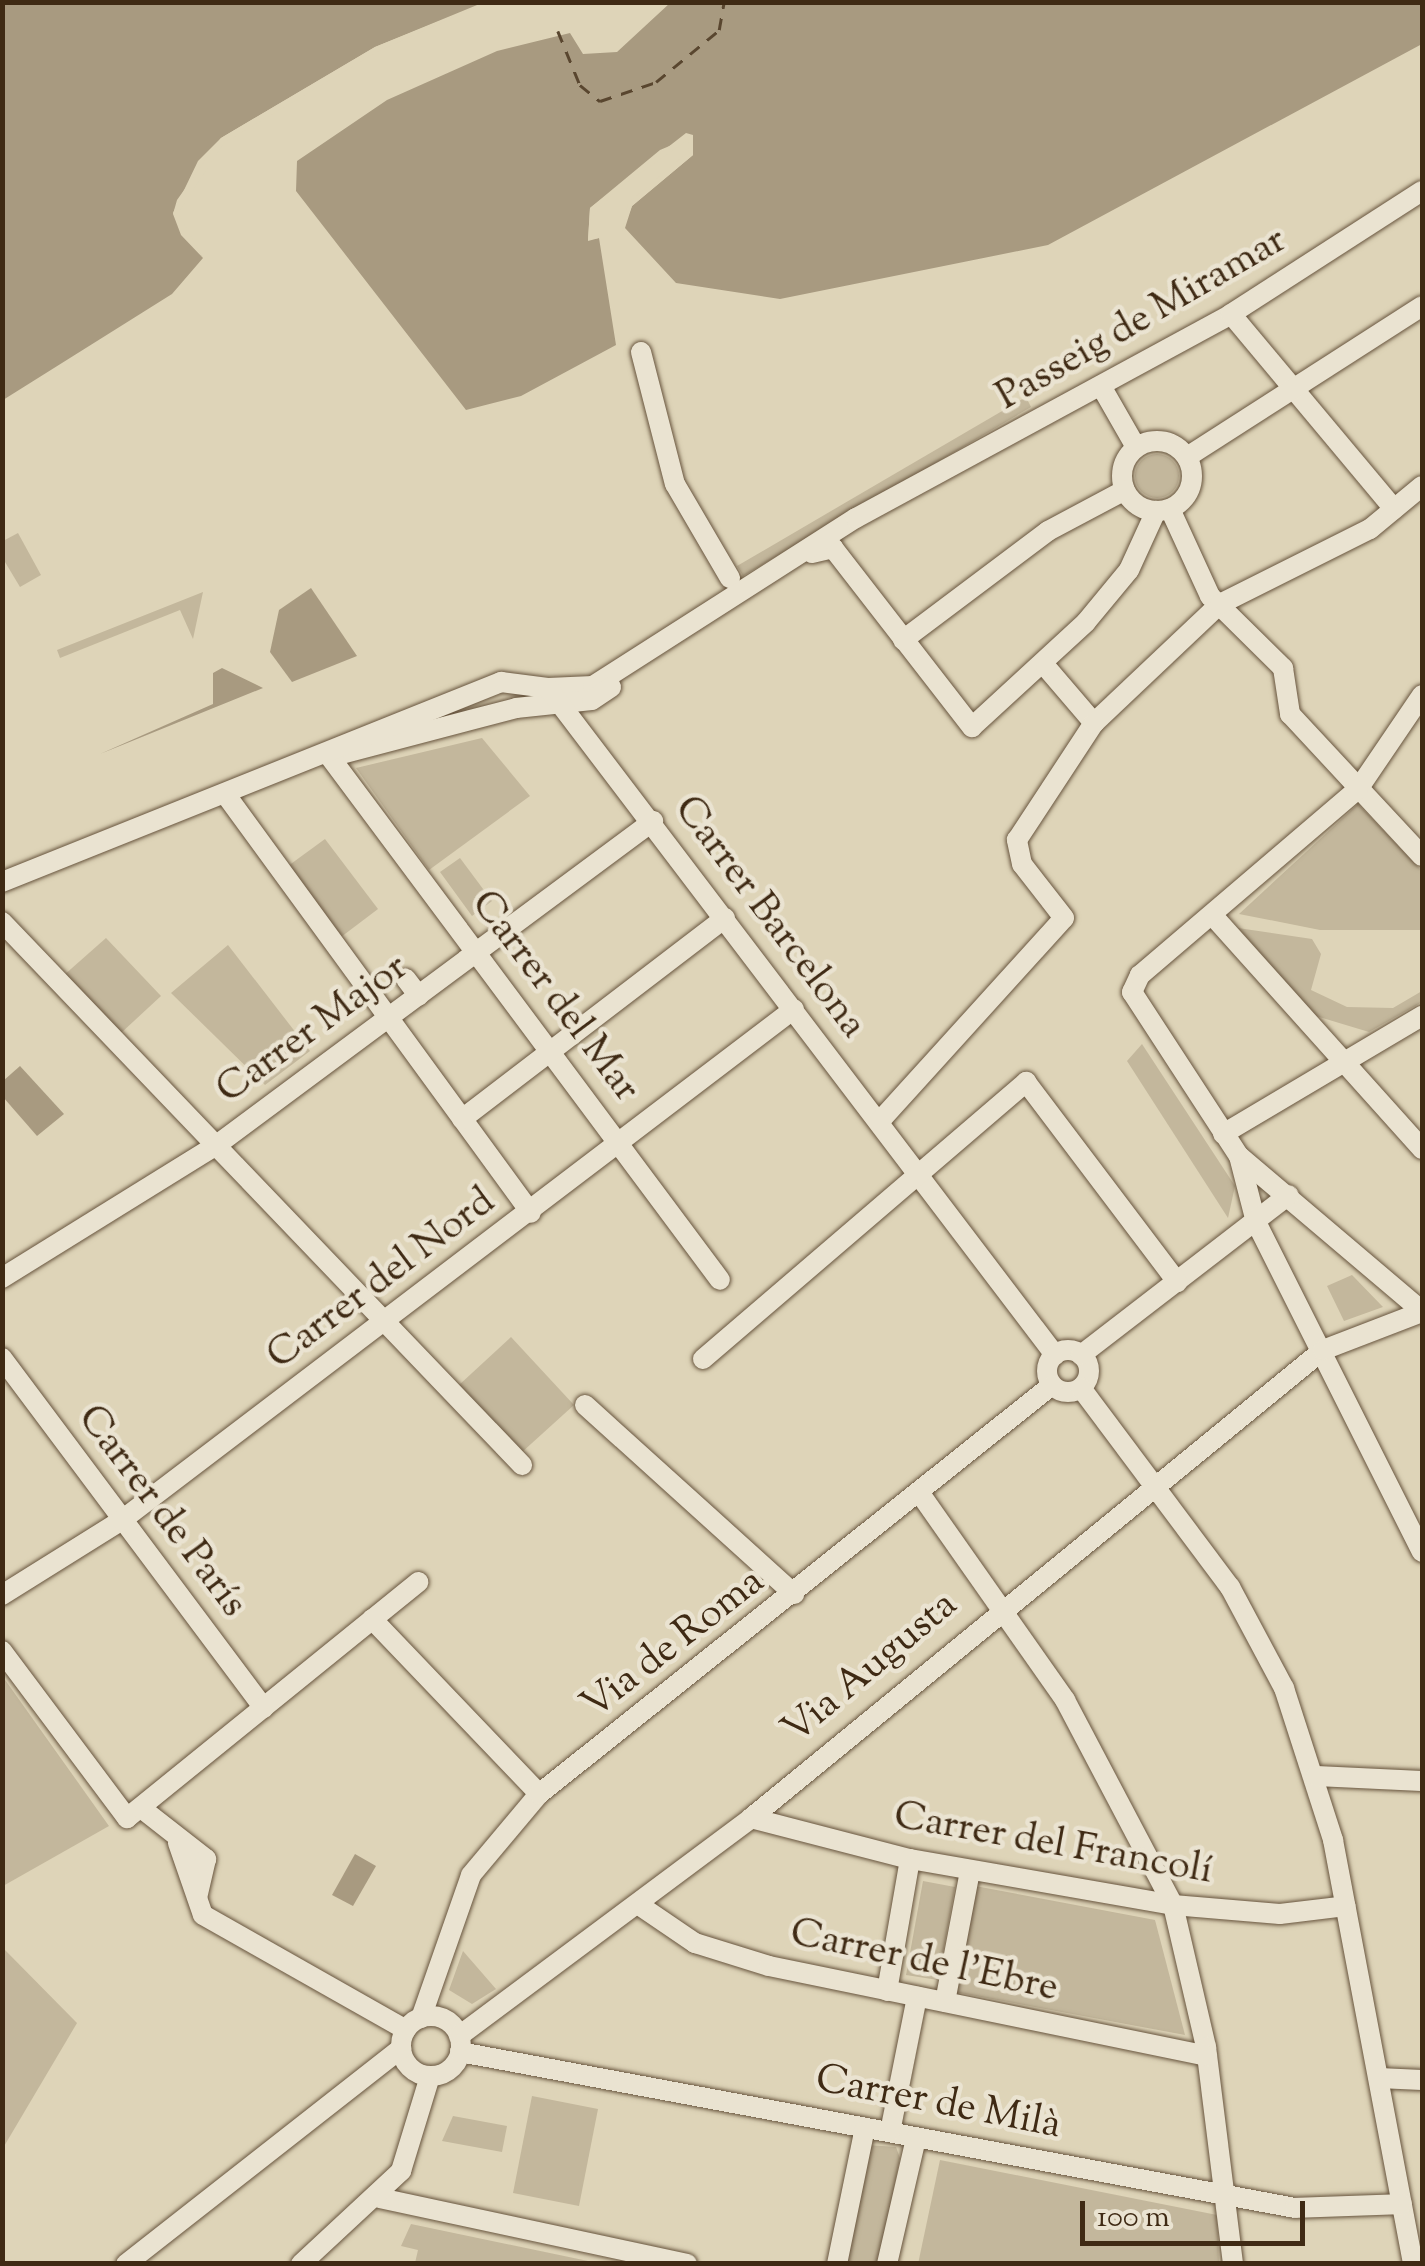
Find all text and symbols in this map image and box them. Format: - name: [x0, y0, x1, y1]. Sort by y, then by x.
- street label: Passeig de Miramar: [989, 218, 1295, 422]
- street label: Carrer Barcelona: [662, 787, 876, 1049]
- street label: Carrer del Mar: [459, 882, 649, 1112]
- street label: Carrer Major: [208, 945, 418, 1115]
- street label: Carrer del Nord: [259, 1179, 505, 1381]
- street label: Carrer de París: [66, 1397, 256, 1627]
- street label: Via de Roma: [573, 1559, 775, 1731]
- street label: Via Augusta: [774, 1582, 968, 1756]
- street label: Carrer del Francolí: [890, 1793, 1216, 1897]
- street label: Carrer de l'Ebre: [786, 1910, 1062, 2014]
- street label: Carrer de Milà: [811, 2057, 1065, 2151]
- scale bar: [1085, 2181, 1310, 2243]
- text: 100 m: [1097, 2197, 1170, 2240]

